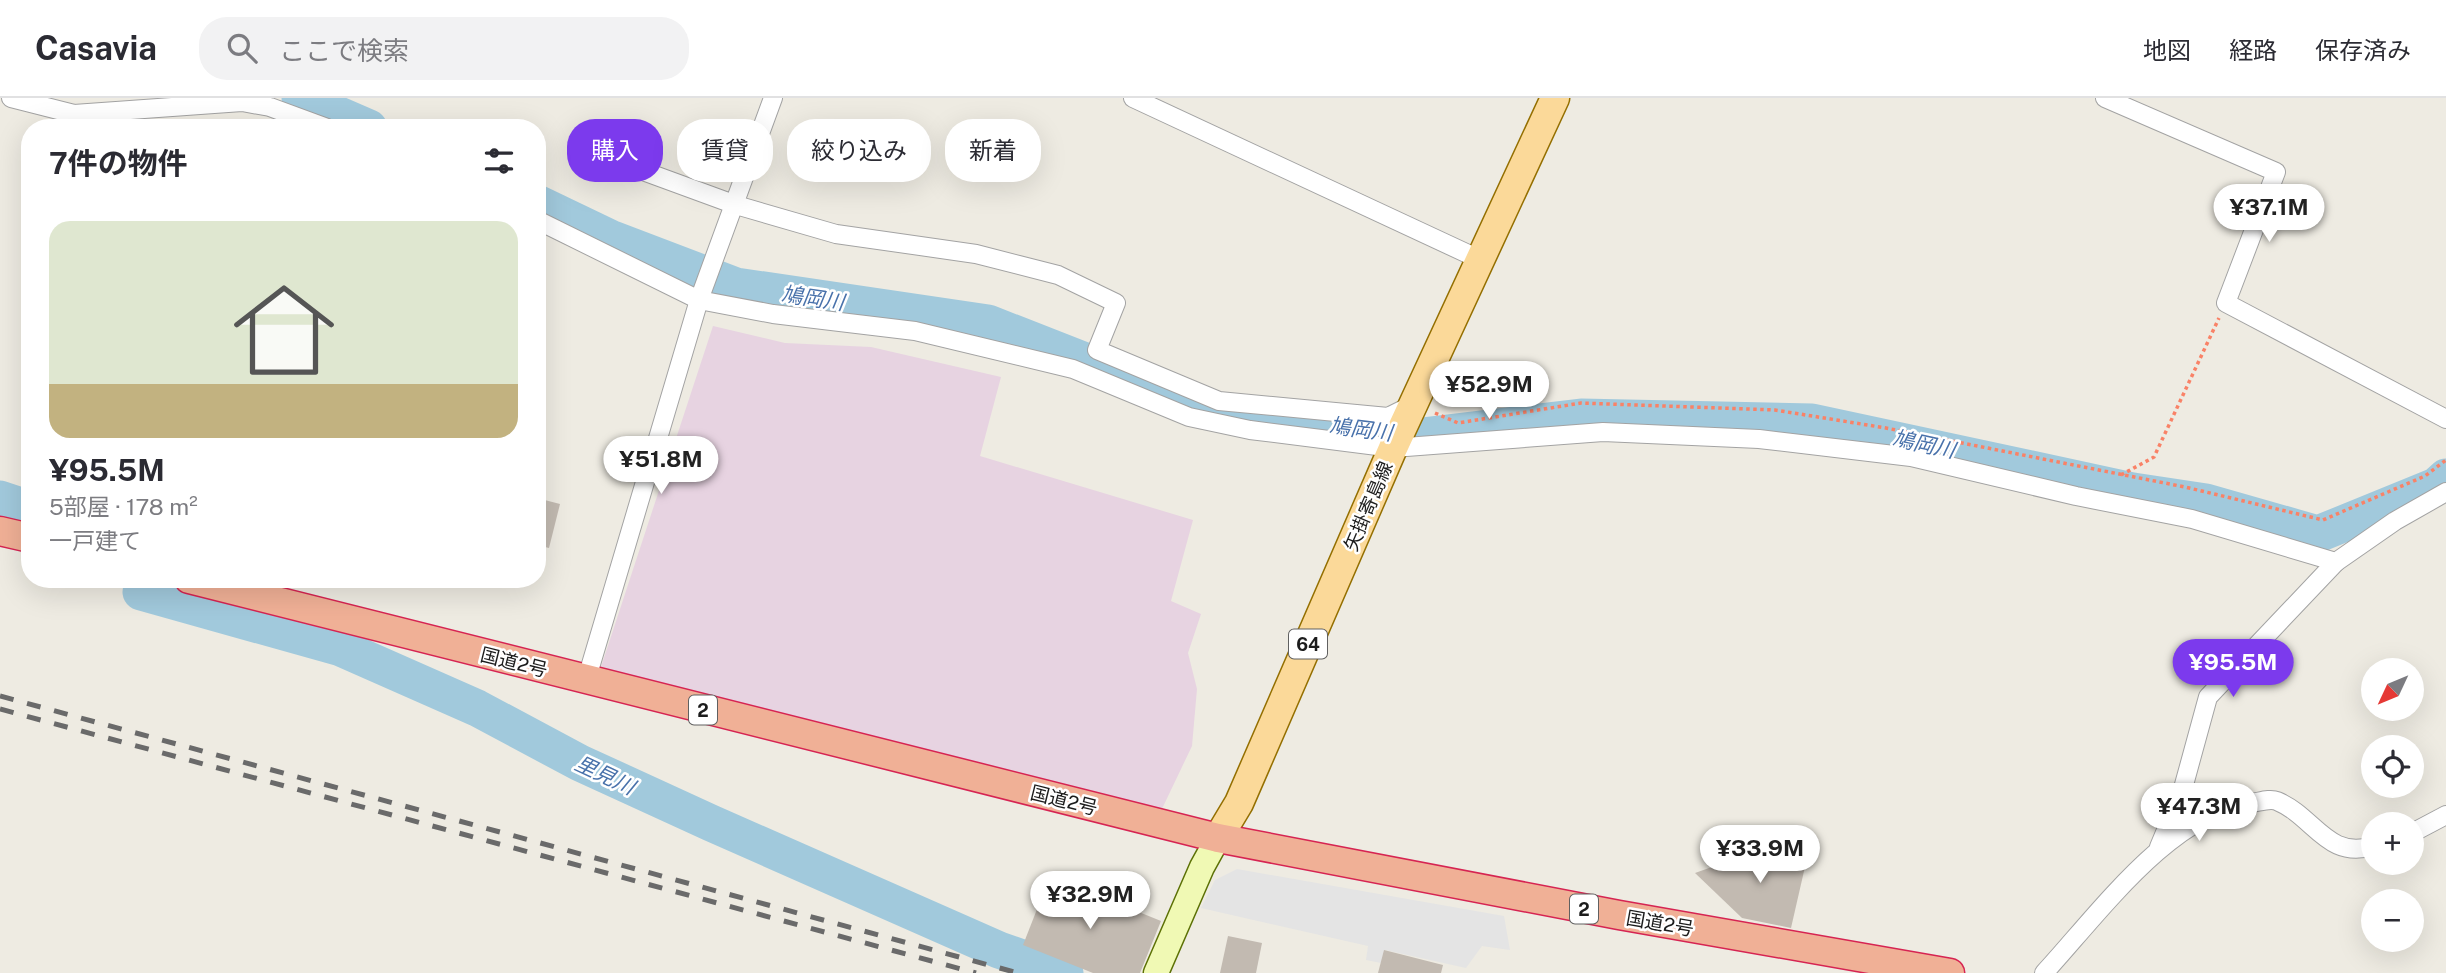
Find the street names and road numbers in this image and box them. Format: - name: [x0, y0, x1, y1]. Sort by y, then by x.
- street label: 矢掛寄島線: [1339, 458, 1397, 554]
- road number: 64: [1289, 630, 1327, 658]
- street label: 国道2号: [478, 643, 550, 681]
- road number: 2: [689, 696, 717, 724]
- street label: 国道2号: [1028, 781, 1100, 819]
- road number: 2: [1570, 894, 1598, 924]
- street label: 国道2号: [1624, 906, 1696, 940]

